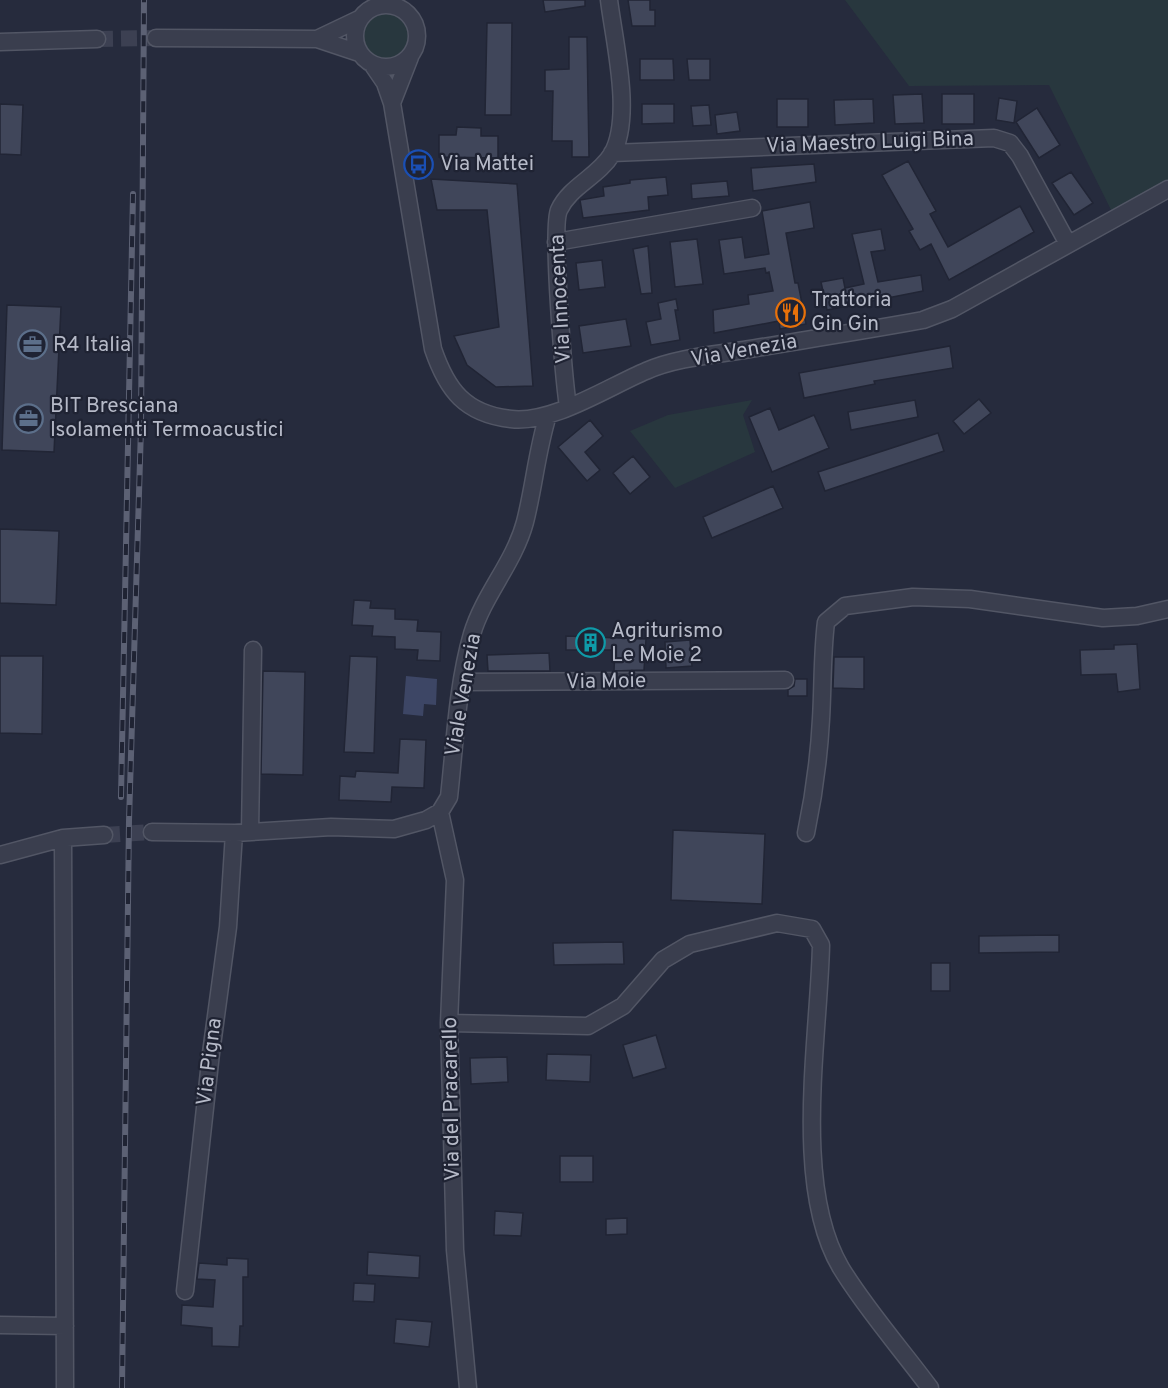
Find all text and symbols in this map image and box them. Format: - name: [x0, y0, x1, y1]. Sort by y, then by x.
- street label: Via Maestro Luigi Bina: [766, 126, 974, 160]
- bus stop icon: Via Mattei: [403, 148, 435, 180]
- place label: Via Mattei: [440, 151, 534, 178]
- street label: Via Innocenta: [544, 234, 578, 364]
- place label: Trattoria Gin Gin: [811, 287, 891, 338]
- restaurant icon: Trattoria Gin Gin: [774, 296, 806, 328]
- street label: Via Venezia: [689, 328, 799, 374]
- office icon: R4 Italia: [16, 329, 48, 361]
- place label: R4 Italia: [53, 332, 131, 359]
- place label: BIT Bresciana Isolamenti Termoacustici: [50, 393, 284, 444]
- office icon: BIT Bresciana Isolamenti Termoacustici: [13, 402, 45, 434]
- place label: Agriturismo Le Moie 2: [611, 618, 723, 669]
- building icon: Agriturismo Le Moie 2: [574, 627, 606, 659]
- street label: Viale Venezia: [440, 631, 488, 759]
- street label: Via Moie: [566, 668, 646, 696]
- street label: Via Pigna: [191, 1016, 229, 1108]
- street label: Via del Pracarello: [437, 1017, 467, 1181]

